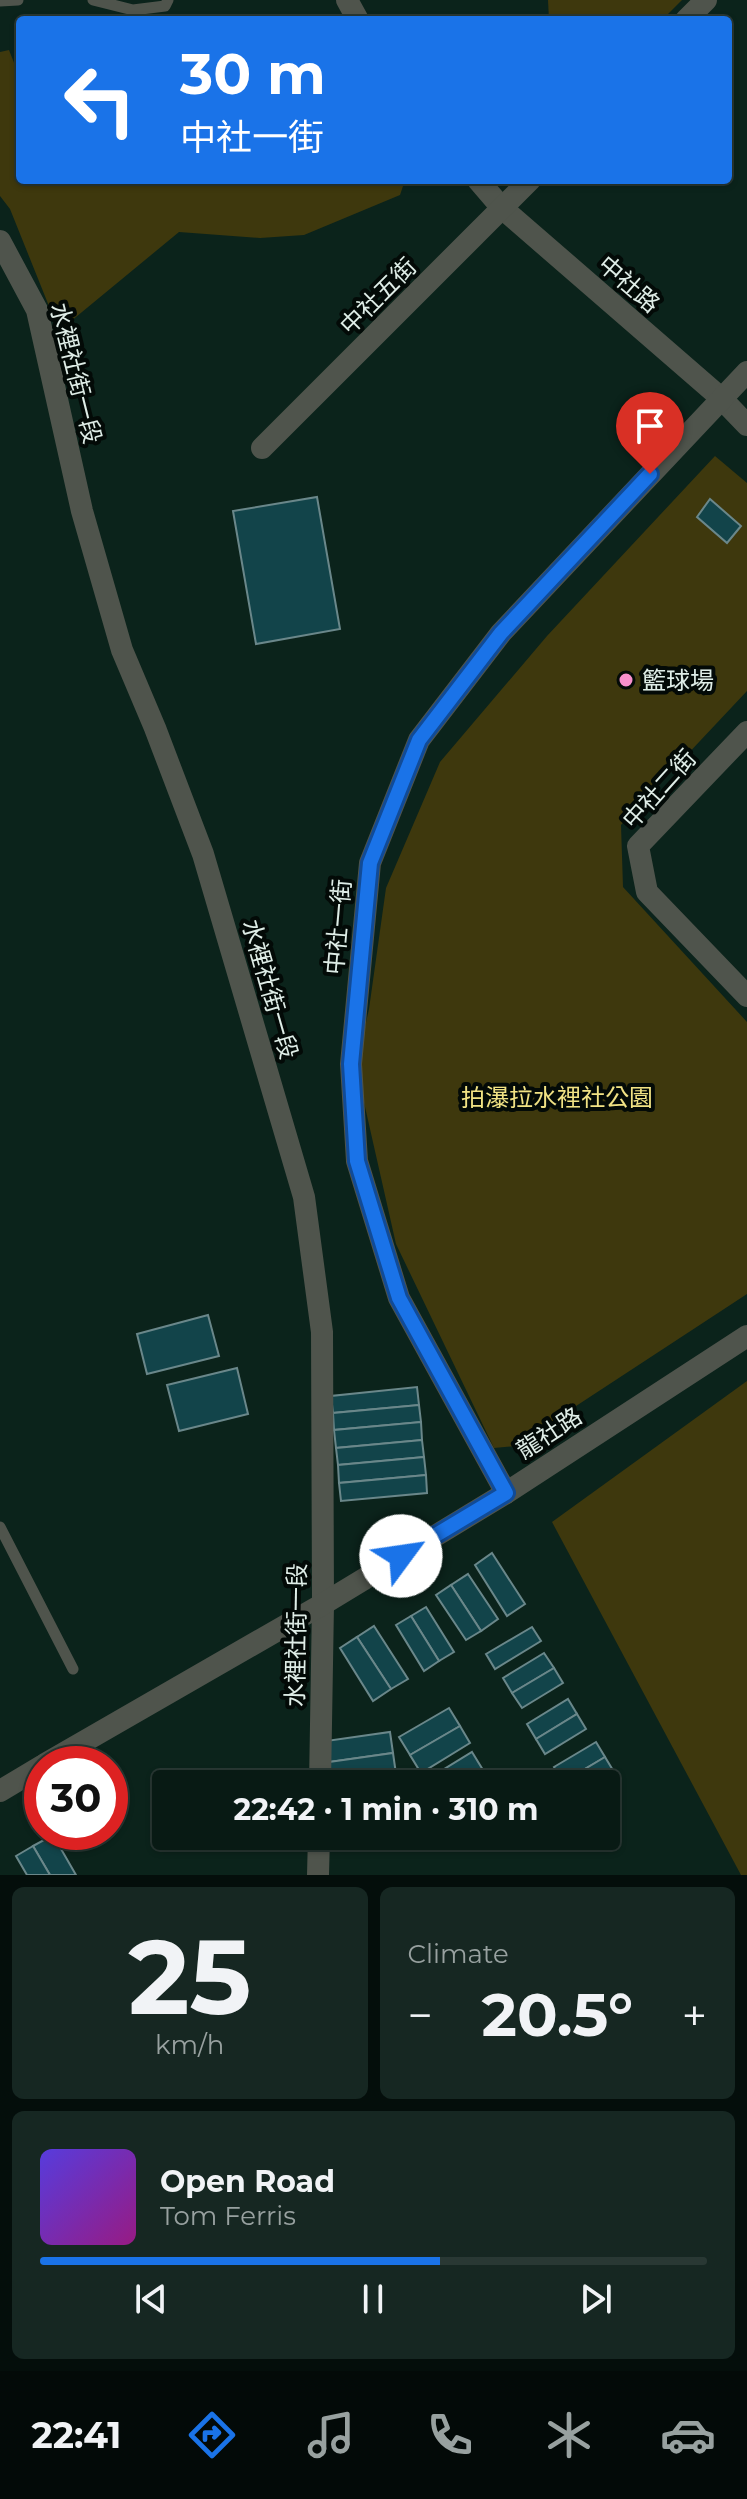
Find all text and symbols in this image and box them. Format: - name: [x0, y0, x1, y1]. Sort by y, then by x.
- text: 30 m: [180, 40, 326, 108]
- icon: left: [48, 48, 152, 152]
- text: 中社一街: [180, 115, 324, 159]
- street label: 中社路: [592, 249, 666, 319]
- street label: 中社五街: [334, 252, 422, 340]
- street label: 水裡社街一段: [45, 300, 107, 446]
- pin: [616, 392, 684, 474]
- icon: arrive: [628, 404, 672, 448]
- place label: 籃球場: [642, 666, 714, 695]
- marker: 籃球場: [617, 671, 635, 689]
- street label: 中社二街: [616, 744, 702, 834]
- street label: 中社一街: [319, 878, 357, 976]
- street label: 水裡社街一段: [236, 916, 304, 1062]
- park label: 拍瀑拉水裡社公園: [461, 1083, 653, 1112]
- street label: 龍社路: [511, 1401, 587, 1465]
- position arrow: [359, 1514, 443, 1598]
- street label: 水裡社街一段: [280, 1563, 312, 1707]
- speed limit sign: 30: [24, 1746, 128, 1850]
- text: 22:42 · 1 min · 310 m: [233, 1791, 539, 1828]
- text: 25: [128, 1913, 251, 2040]
- text: Climate: [408, 1938, 509, 1970]
- text: 20.5°: [482, 1978, 633, 2051]
- text: −: [408, 1988, 433, 2042]
- text: +: [682, 1988, 707, 2042]
- text: km/h: [155, 2029, 224, 2061]
- text: Open Road: [160, 2163, 335, 2200]
- text: Tom Ferris: [160, 2200, 296, 2232]
- icon: previous: [129, 2277, 173, 2321]
- icon: pause: [351, 2277, 395, 2321]
- icon: next: [574, 2277, 618, 2321]
- icon: directions: [184, 2407, 240, 2463]
- icon: music: [303, 2407, 359, 2463]
- icon: phone: [422, 2407, 478, 2463]
- icon: climate: [541, 2407, 597, 2463]
- icon: car: [660, 2407, 716, 2463]
- text: 22:41: [31, 2413, 121, 2457]

